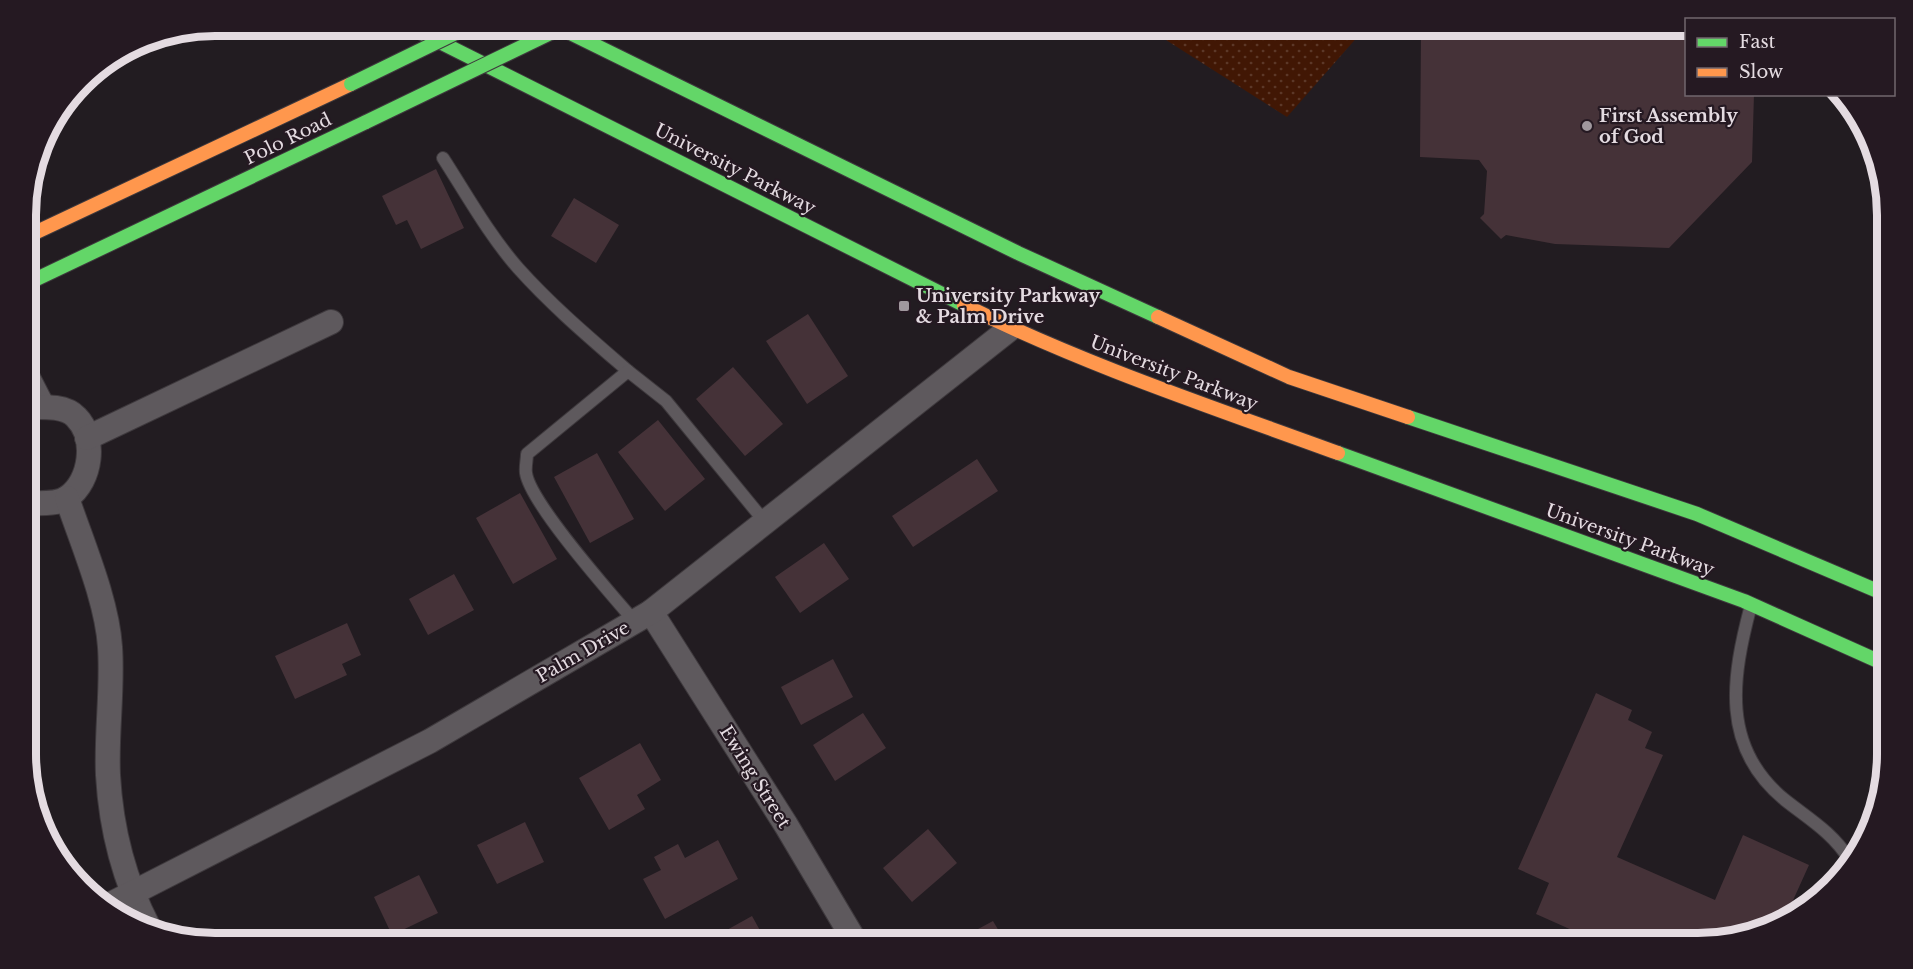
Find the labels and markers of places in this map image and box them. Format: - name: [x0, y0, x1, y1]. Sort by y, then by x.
- place label: First Assembly of God: [1599, 105, 1738, 148]
- marker: First Assembly of God: [1580, 119, 1594, 133]
- place label: University Parkway & Palm Drive: [916, 285, 1100, 328]
- marker: University Parkway & Palm Drive: [897, 299, 911, 313]

